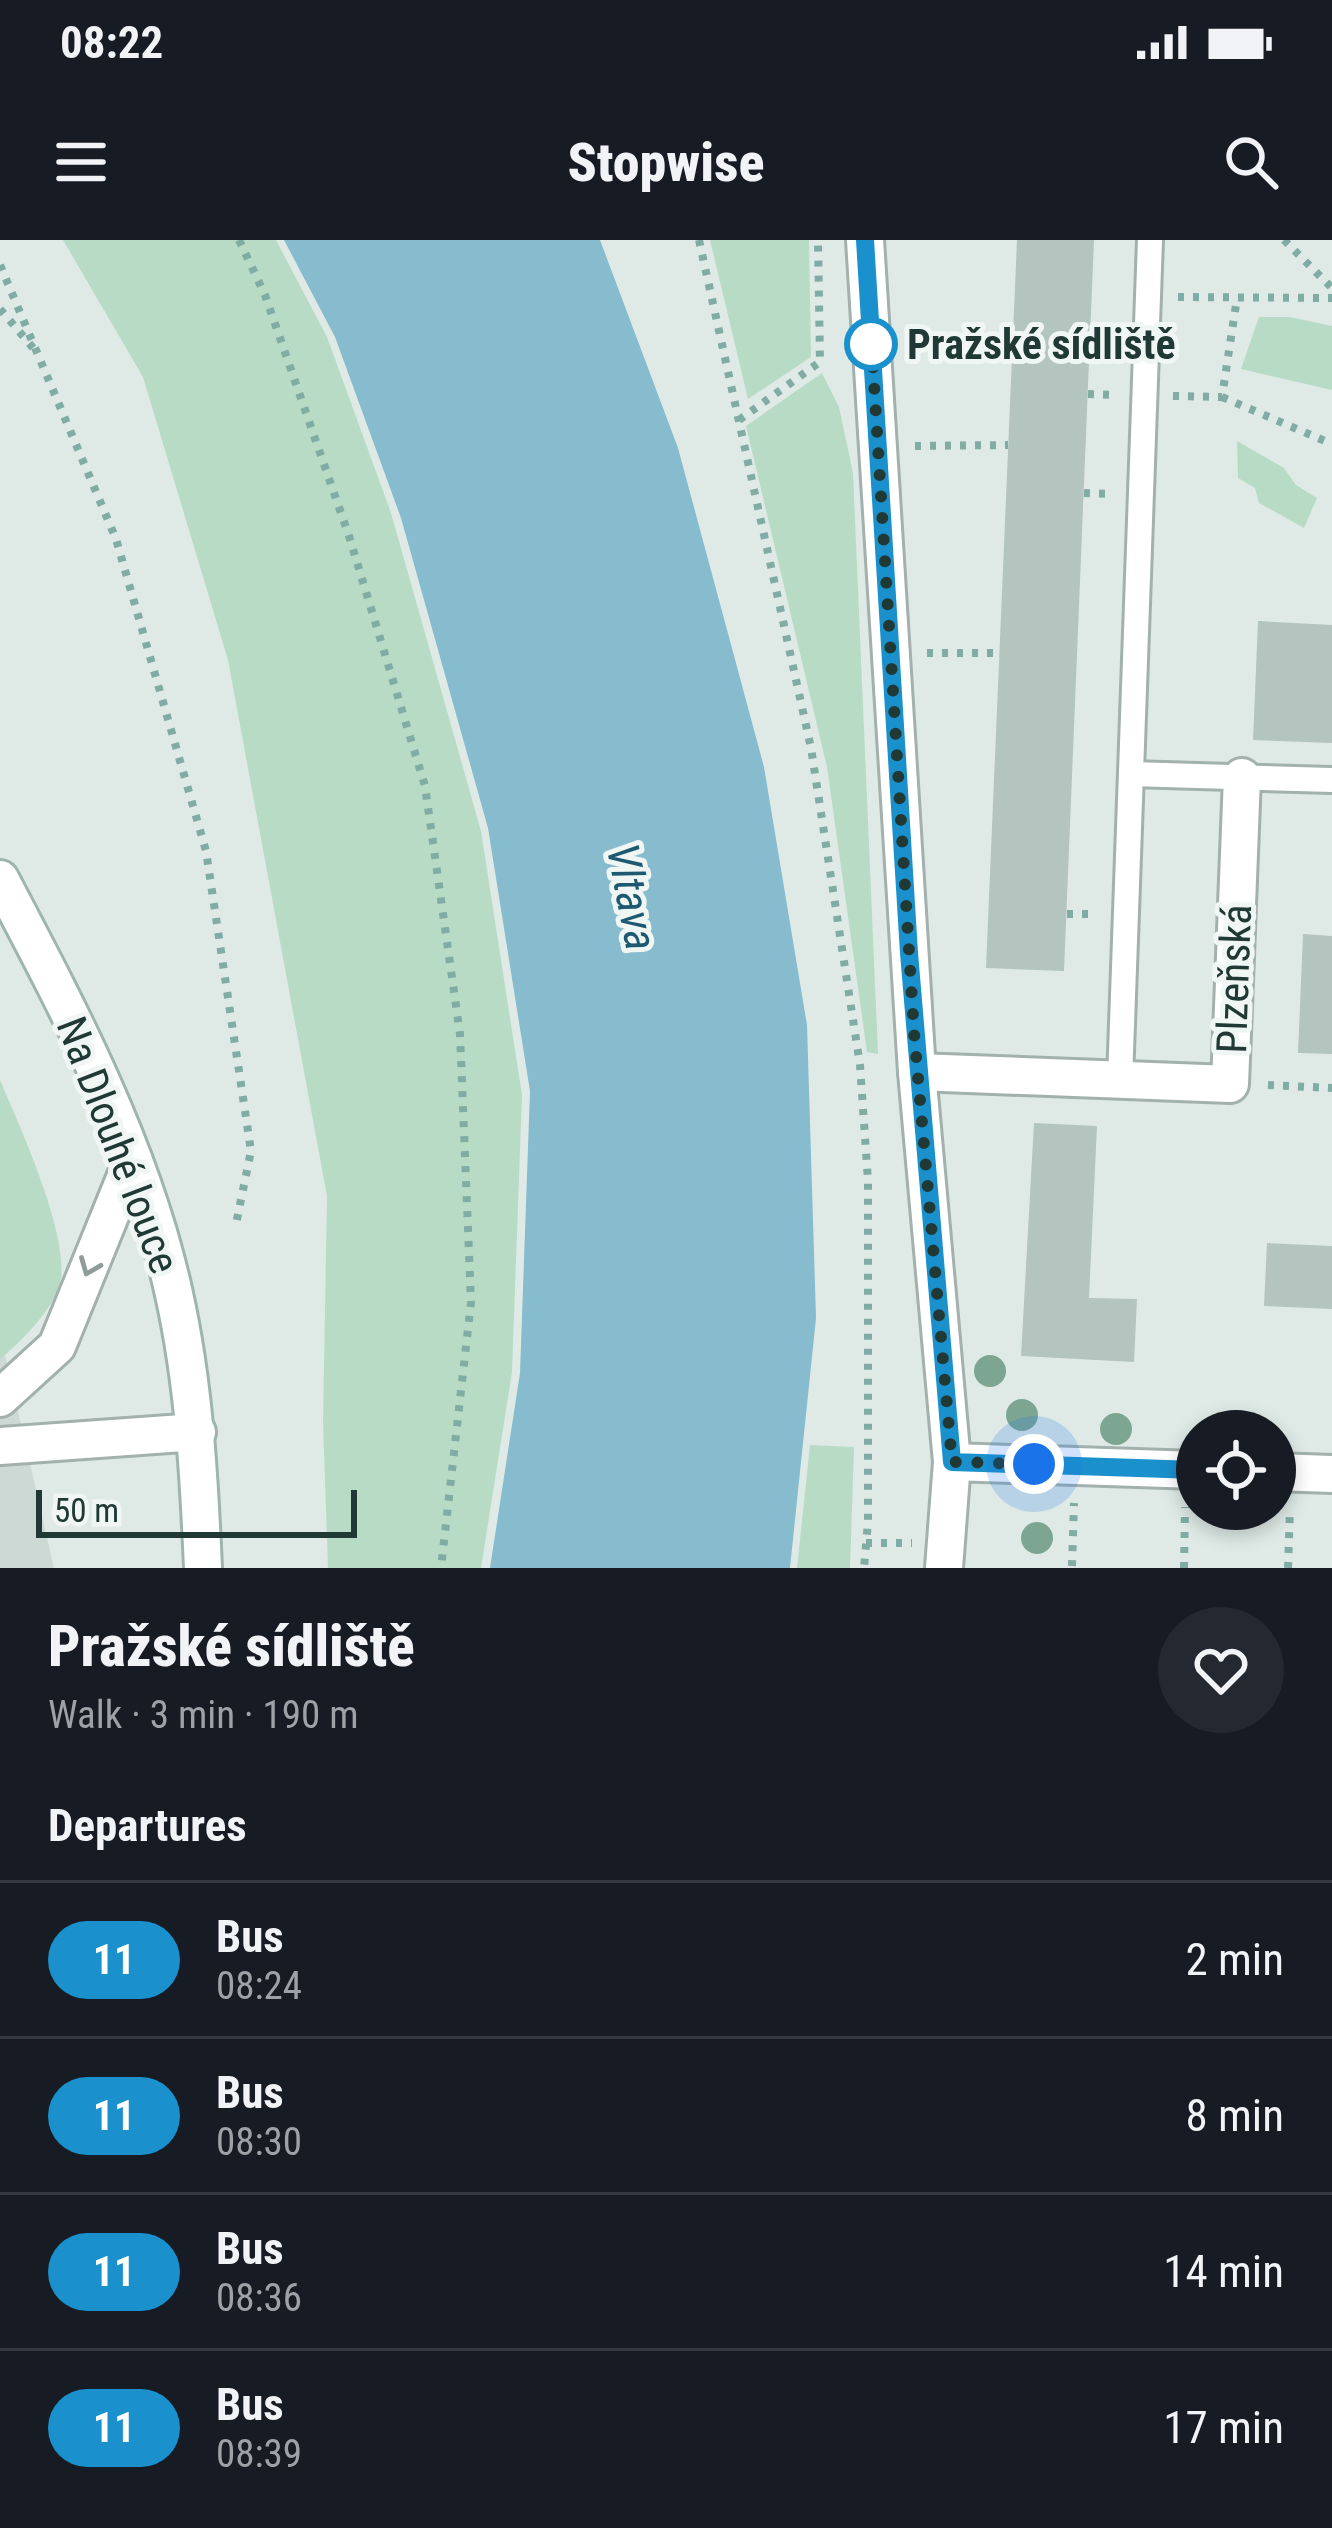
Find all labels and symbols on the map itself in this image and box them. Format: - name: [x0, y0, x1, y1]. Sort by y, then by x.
- marker: Pražské sídliště: [846, 319, 896, 369]
- place label: Pražské sídliště: [907, 320, 1176, 369]
- water label: Vltava: [596, 839, 668, 955]
- street label: Plzeňská: [1207, 904, 1261, 1054]
- street label: Na Dlouhé louce: [47, 1010, 189, 1280]
- one-way arrow: [79, 1255, 103, 1276]
- your location: [1004, 1434, 1064, 1494]
- scale bar: [36, 1484, 357, 1537]

